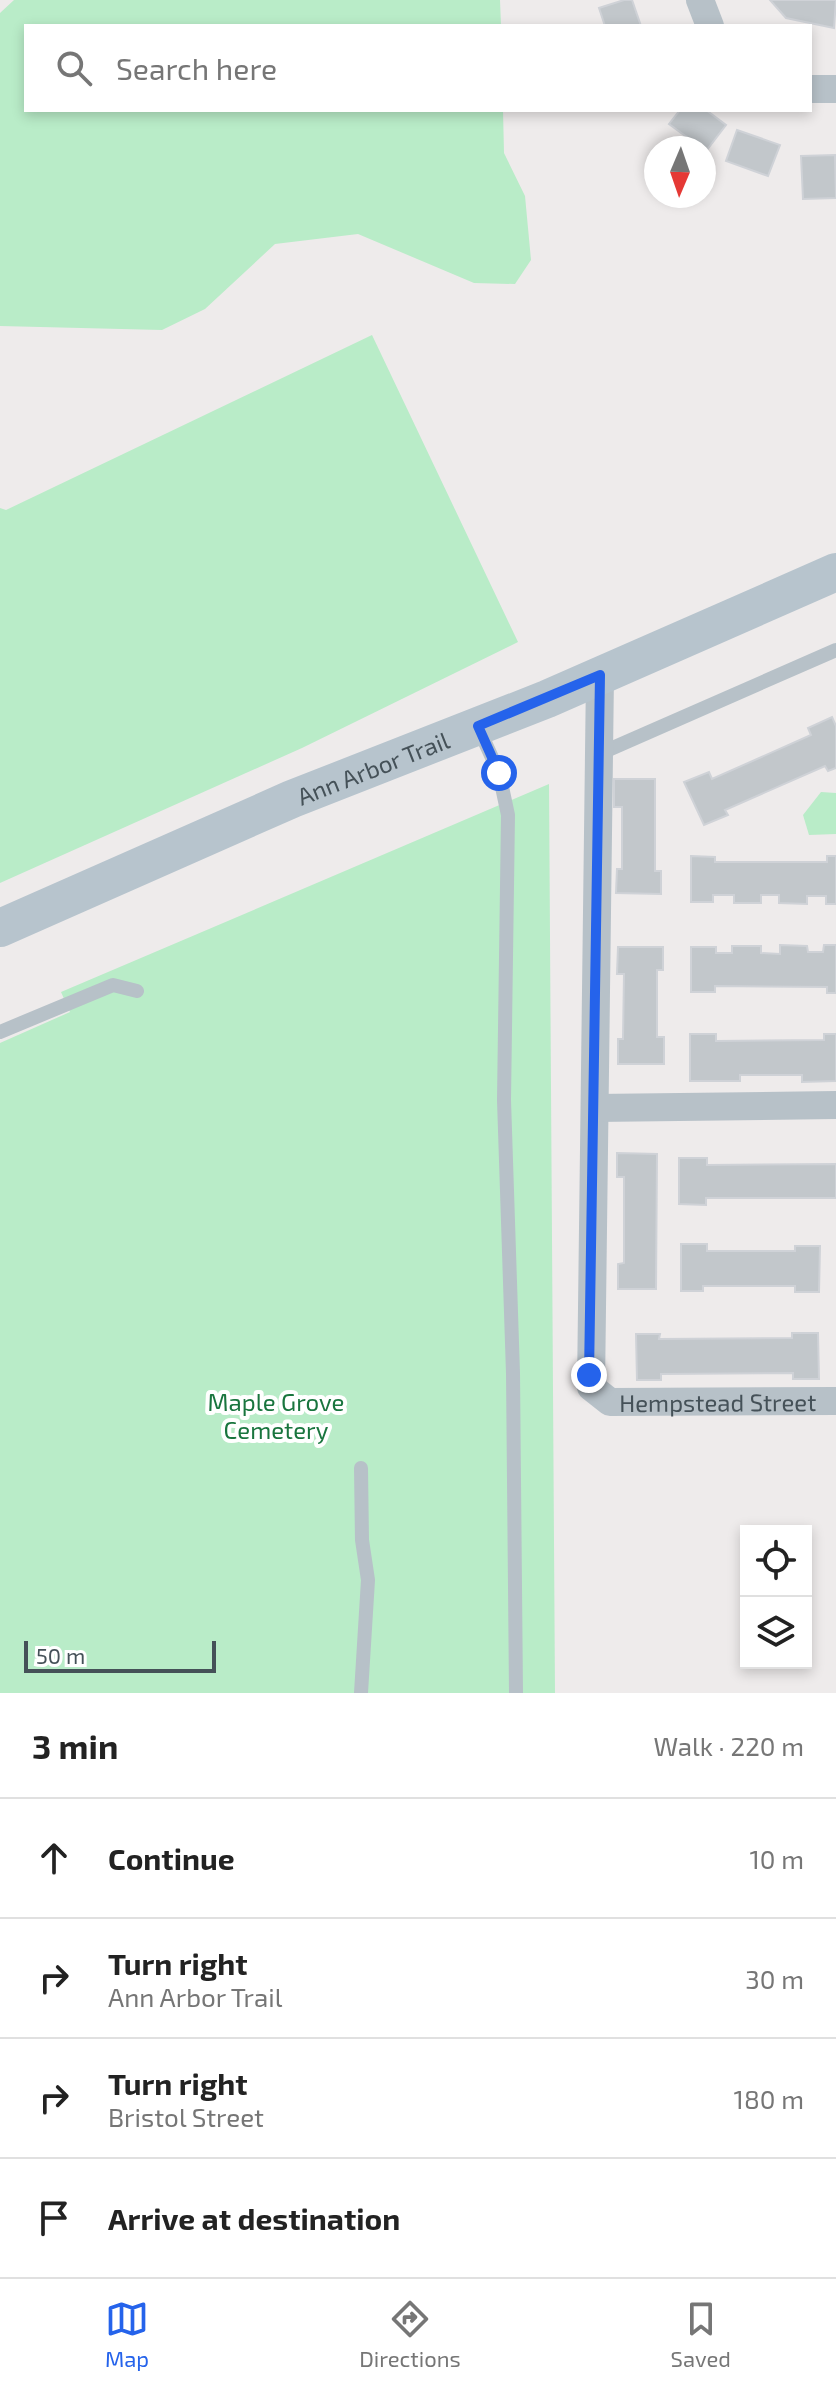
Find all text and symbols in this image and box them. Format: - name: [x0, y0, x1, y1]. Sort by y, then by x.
- search box: [24, 24, 812, 112]
- icon: search: [52, 46, 96, 90]
- text: Search here: [116, 50, 277, 86]
- north arrow: [644, 136, 716, 208]
- street label: Ann Arbor Trail: [293, 724, 453, 810]
- route start: [481, 755, 517, 791]
- route end: [571, 1357, 607, 1393]
- park label: Maple Grove Cemetery: [208, 1387, 344, 1444]
- street label: Hempstead Street: [619, 1387, 816, 1416]
- map controls: [740, 1525, 812, 1669]
- button: locate: [740, 1525, 812, 1597]
- button: layers: [740, 1597, 812, 1669]
- scale bar: [24, 1637, 216, 1673]
- text: 50 m: [36, 1642, 85, 1668]
- text: 3 min: [32, 1725, 118, 1766]
- text: Walk · 220 m: [653, 1730, 804, 1761]
- icon: ahead: [32, 1836, 76, 1880]
- text: Continue: [108, 1840, 235, 1876]
- text: 10 m: [749, 1843, 804, 1874]
- text: Turn right: [108, 1945, 248, 1981]
- icon: right: [32, 1956, 76, 2000]
- text: 30 m: [745, 1963, 804, 1994]
- text: Ann Arbor Trail: [108, 1981, 282, 2012]
- text: Turn right: [108, 2065, 248, 2101]
- icon: right: [32, 2076, 76, 2120]
- text: 180 m: [734, 2083, 804, 2114]
- text: Bristol Street: [108, 2101, 264, 2132]
- icon: arrive: [32, 2196, 76, 2240]
- text: Arrive at destination: [108, 2200, 400, 2236]
- tab: Map: [105, 2297, 149, 2371]
- tab: Directions: [359, 2297, 461, 2371]
- tab: Saved: [671, 2297, 731, 2371]

